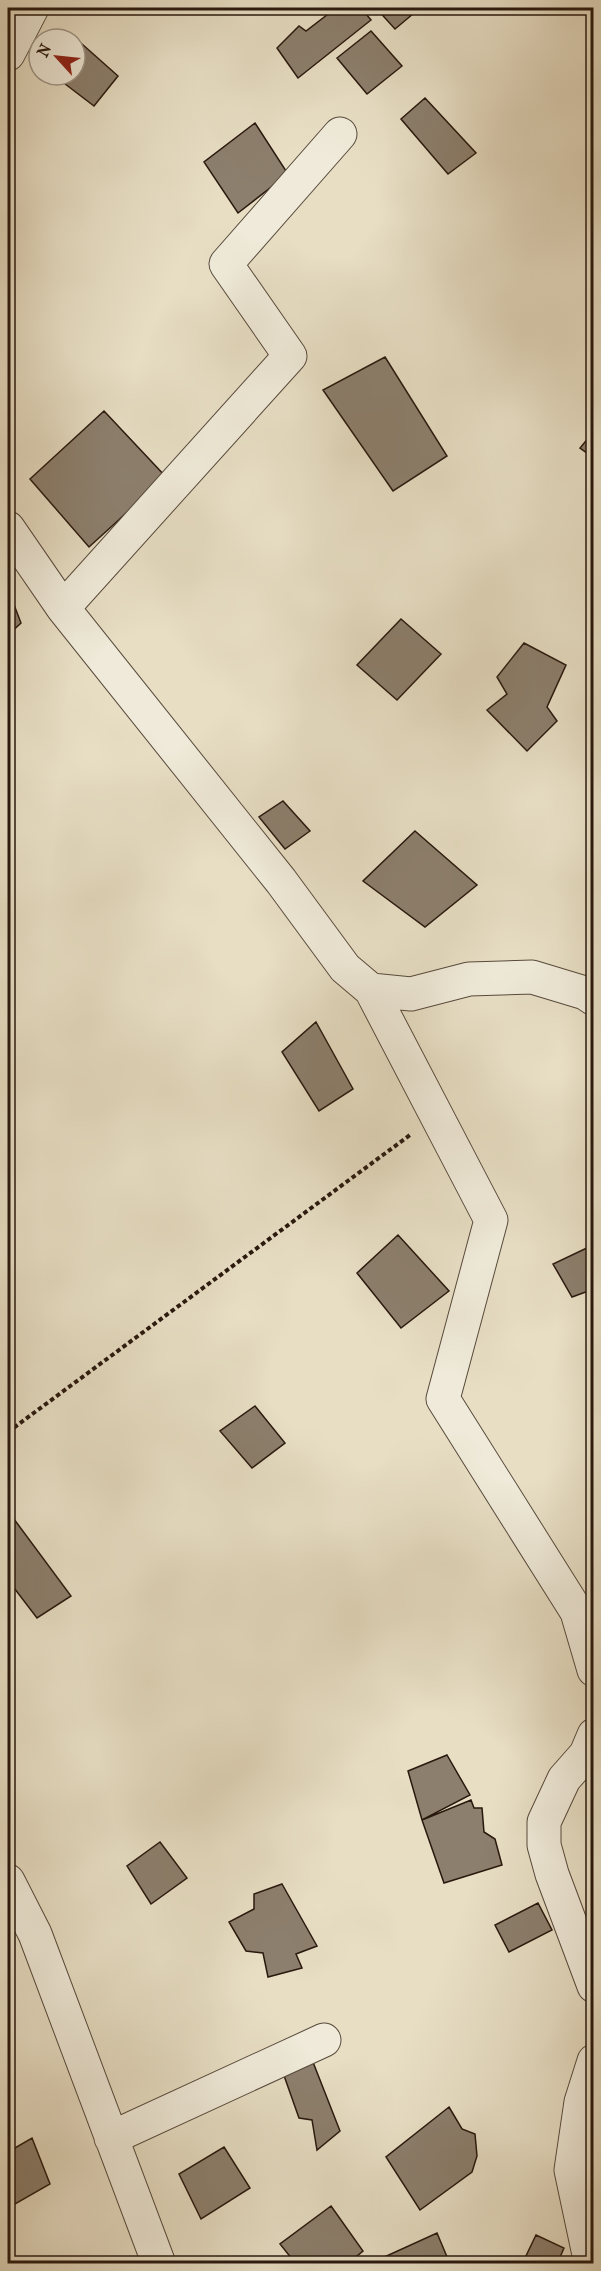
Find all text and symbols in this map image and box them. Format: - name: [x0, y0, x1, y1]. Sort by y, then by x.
- north arrow: [27, 27, 87, 87]
- text: N: [33, 40, 56, 60]

